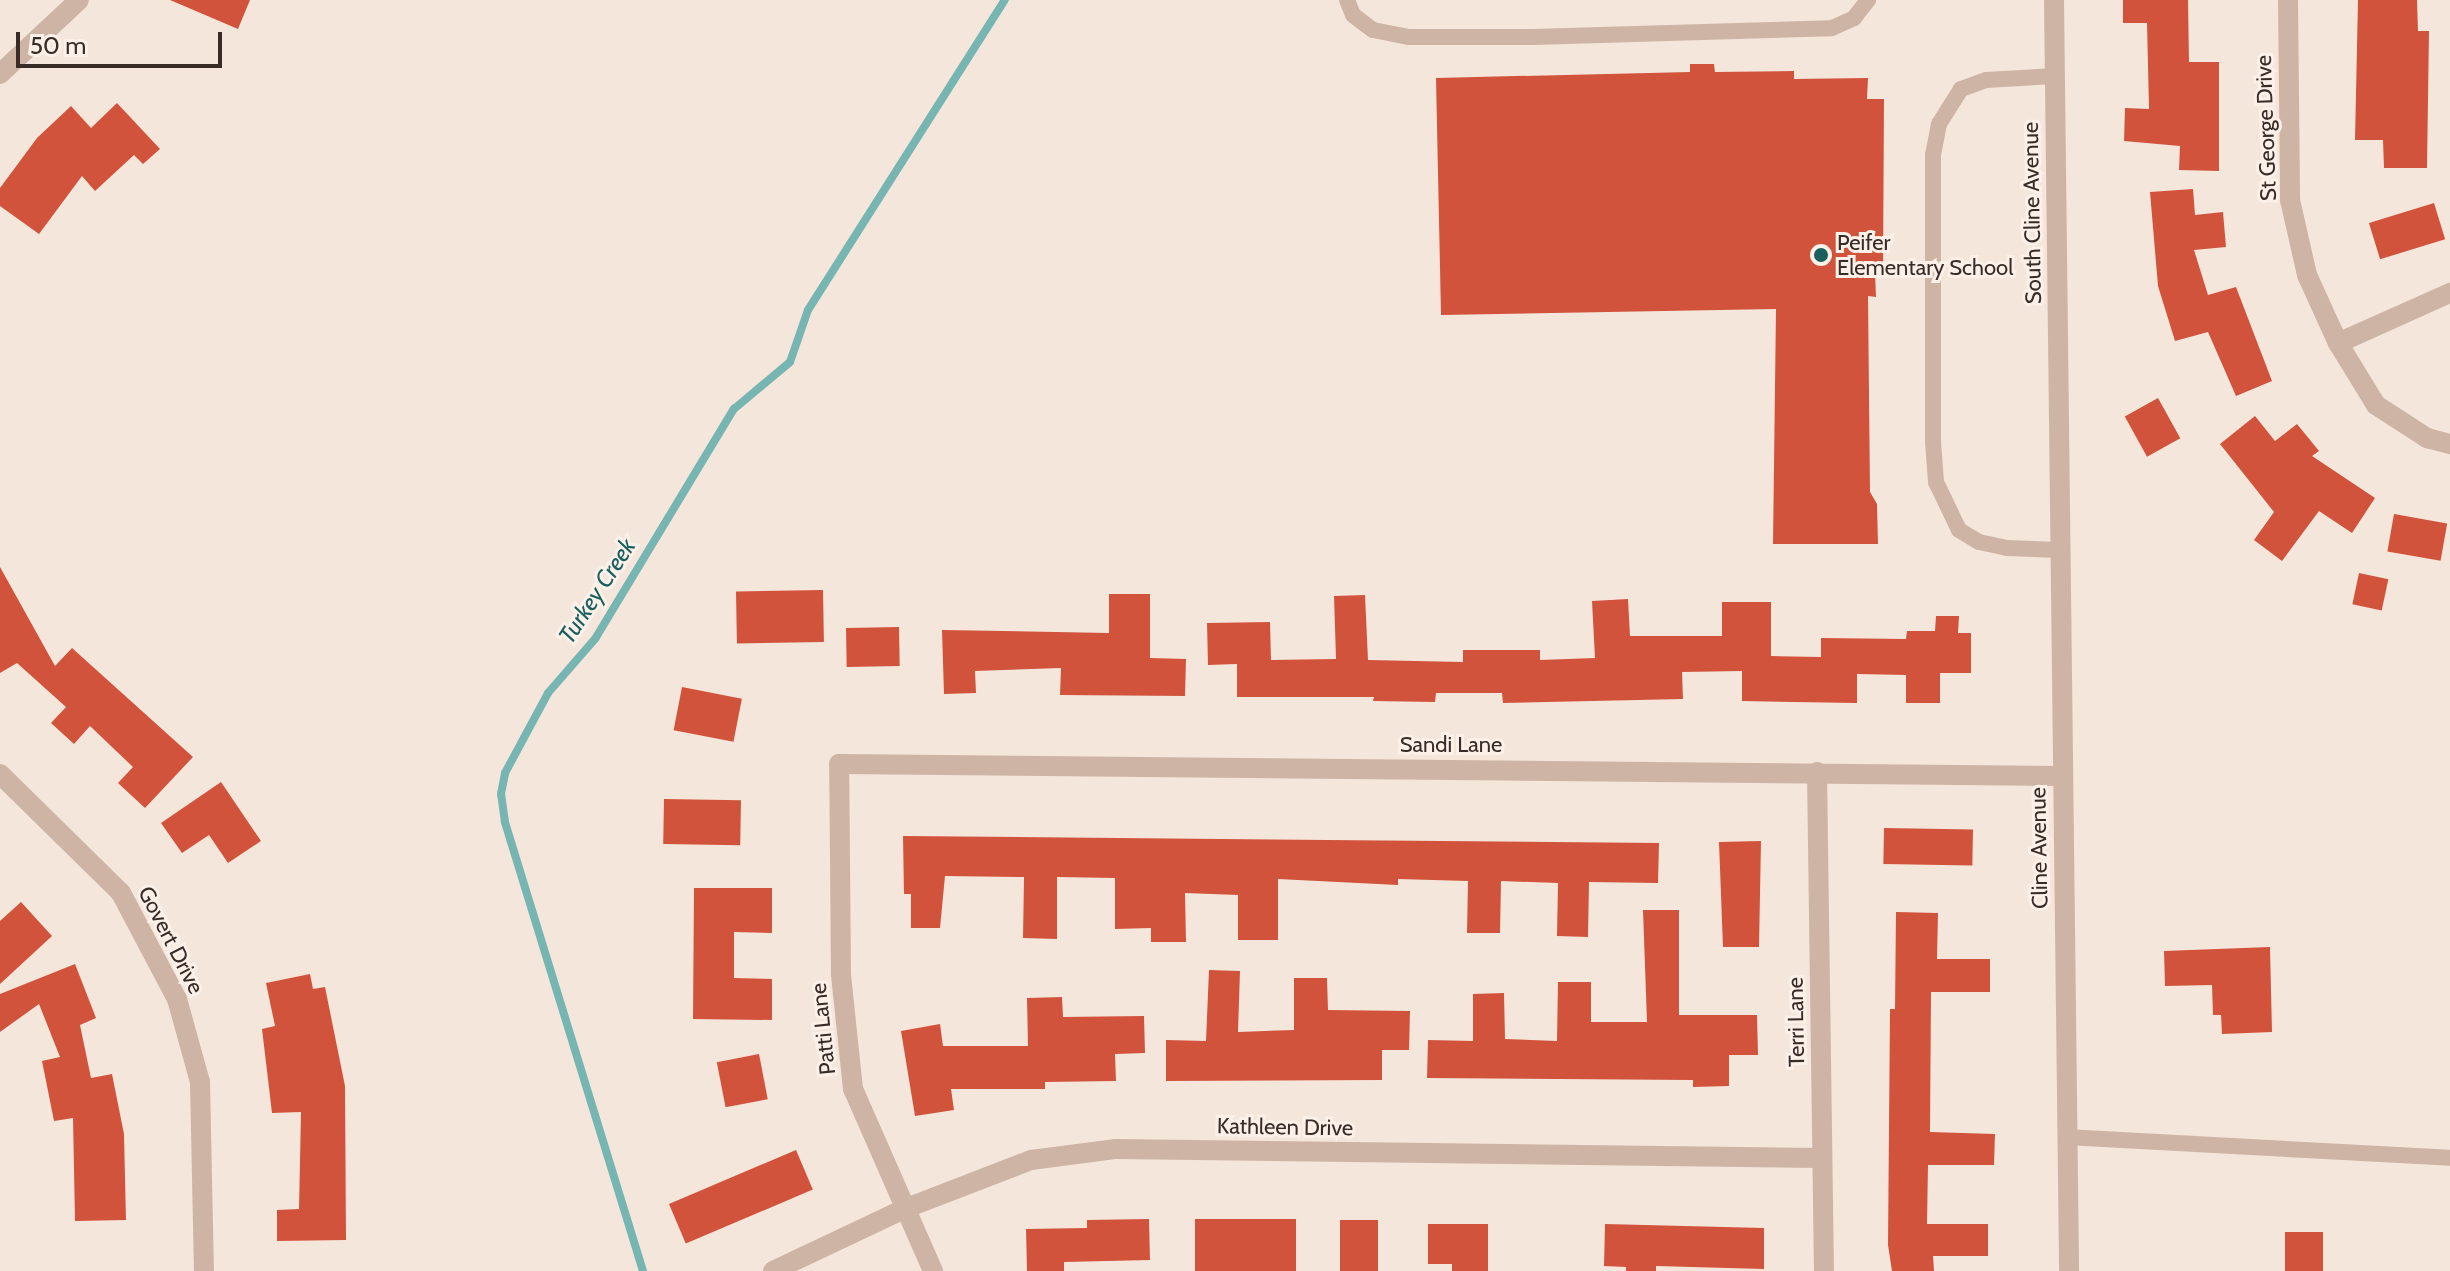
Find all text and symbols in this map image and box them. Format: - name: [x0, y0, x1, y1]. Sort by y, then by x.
- scale bar: [20, 16, 226, 66]
- text: 50 m: [30, 31, 86, 60]
- street label: St George Drive: [2250, 54, 2282, 202]
- street label: South Cline Avenue: [2017, 122, 2047, 304]
- place label: Peifer Elementary School: [1837, 229, 2013, 280]
- marker: Peifer Elementary School: [1812, 246, 1830, 264]
- water label: Turkey Creek: [552, 533, 642, 649]
- street label: Sandi Lane: [1400, 732, 1502, 758]
- street label: Cline Avenue: [2025, 787, 2053, 909]
- street label: Govert Drive: [133, 882, 209, 998]
- street label: Terri Lane: [1782, 977, 1810, 1067]
- street label: Patti Lane: [805, 982, 841, 1076]
- street label: Kathleen Drive: [1217, 1113, 1353, 1141]

